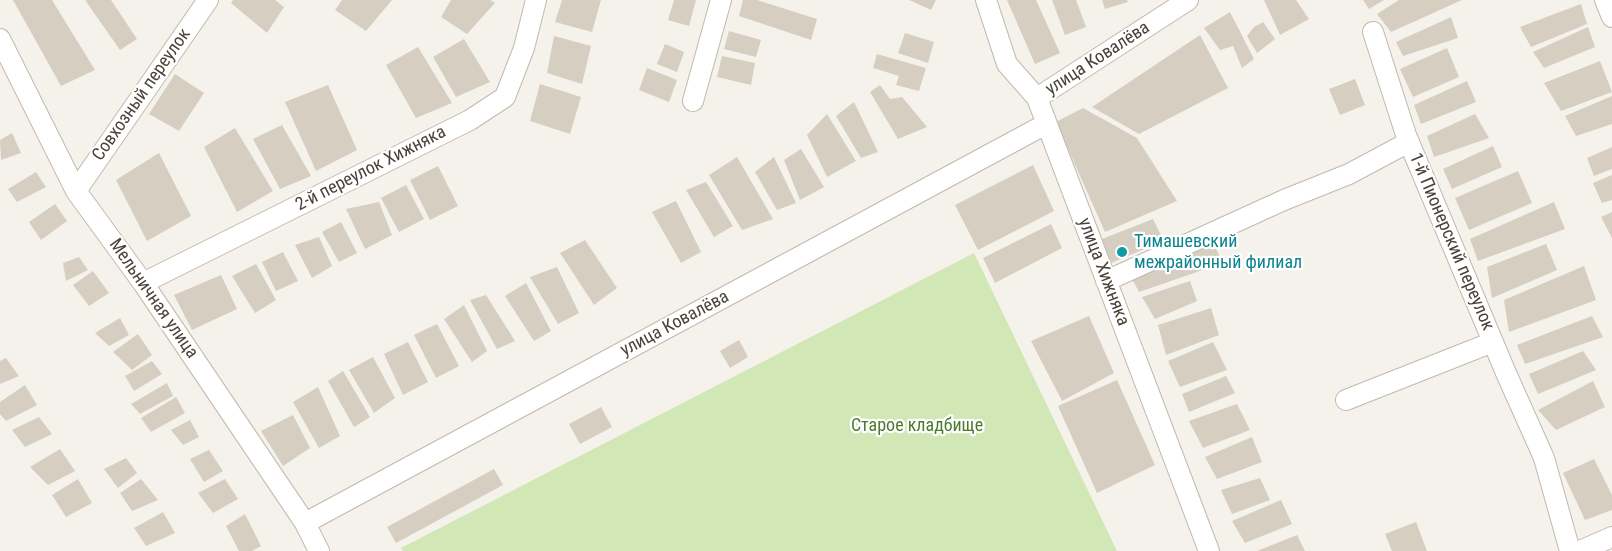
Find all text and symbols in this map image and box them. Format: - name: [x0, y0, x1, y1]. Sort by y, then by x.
- street label: улица Ковалёва: [1042, 17, 1154, 101]
- street label: Совхозный переулок: [88, 25, 196, 165]
- street label: 2-й переулок Хижняка: [292, 122, 450, 216]
- street label: 1-й Пионерский переулок: [1404, 150, 1498, 334]
- street label: улица Хижняка: [1073, 215, 1133, 329]
- place label: Тимашевский межрайонный филиал: [1134, 231, 1302, 274]
- street label: Мельничная улица: [104, 235, 202, 363]
- marker: Тимашевский межрайонный филиал: [1115, 245, 1129, 259]
- street label: улица Ковалёва: [617, 286, 733, 362]
- park label: Старое кладбище: [851, 415, 983, 437]

